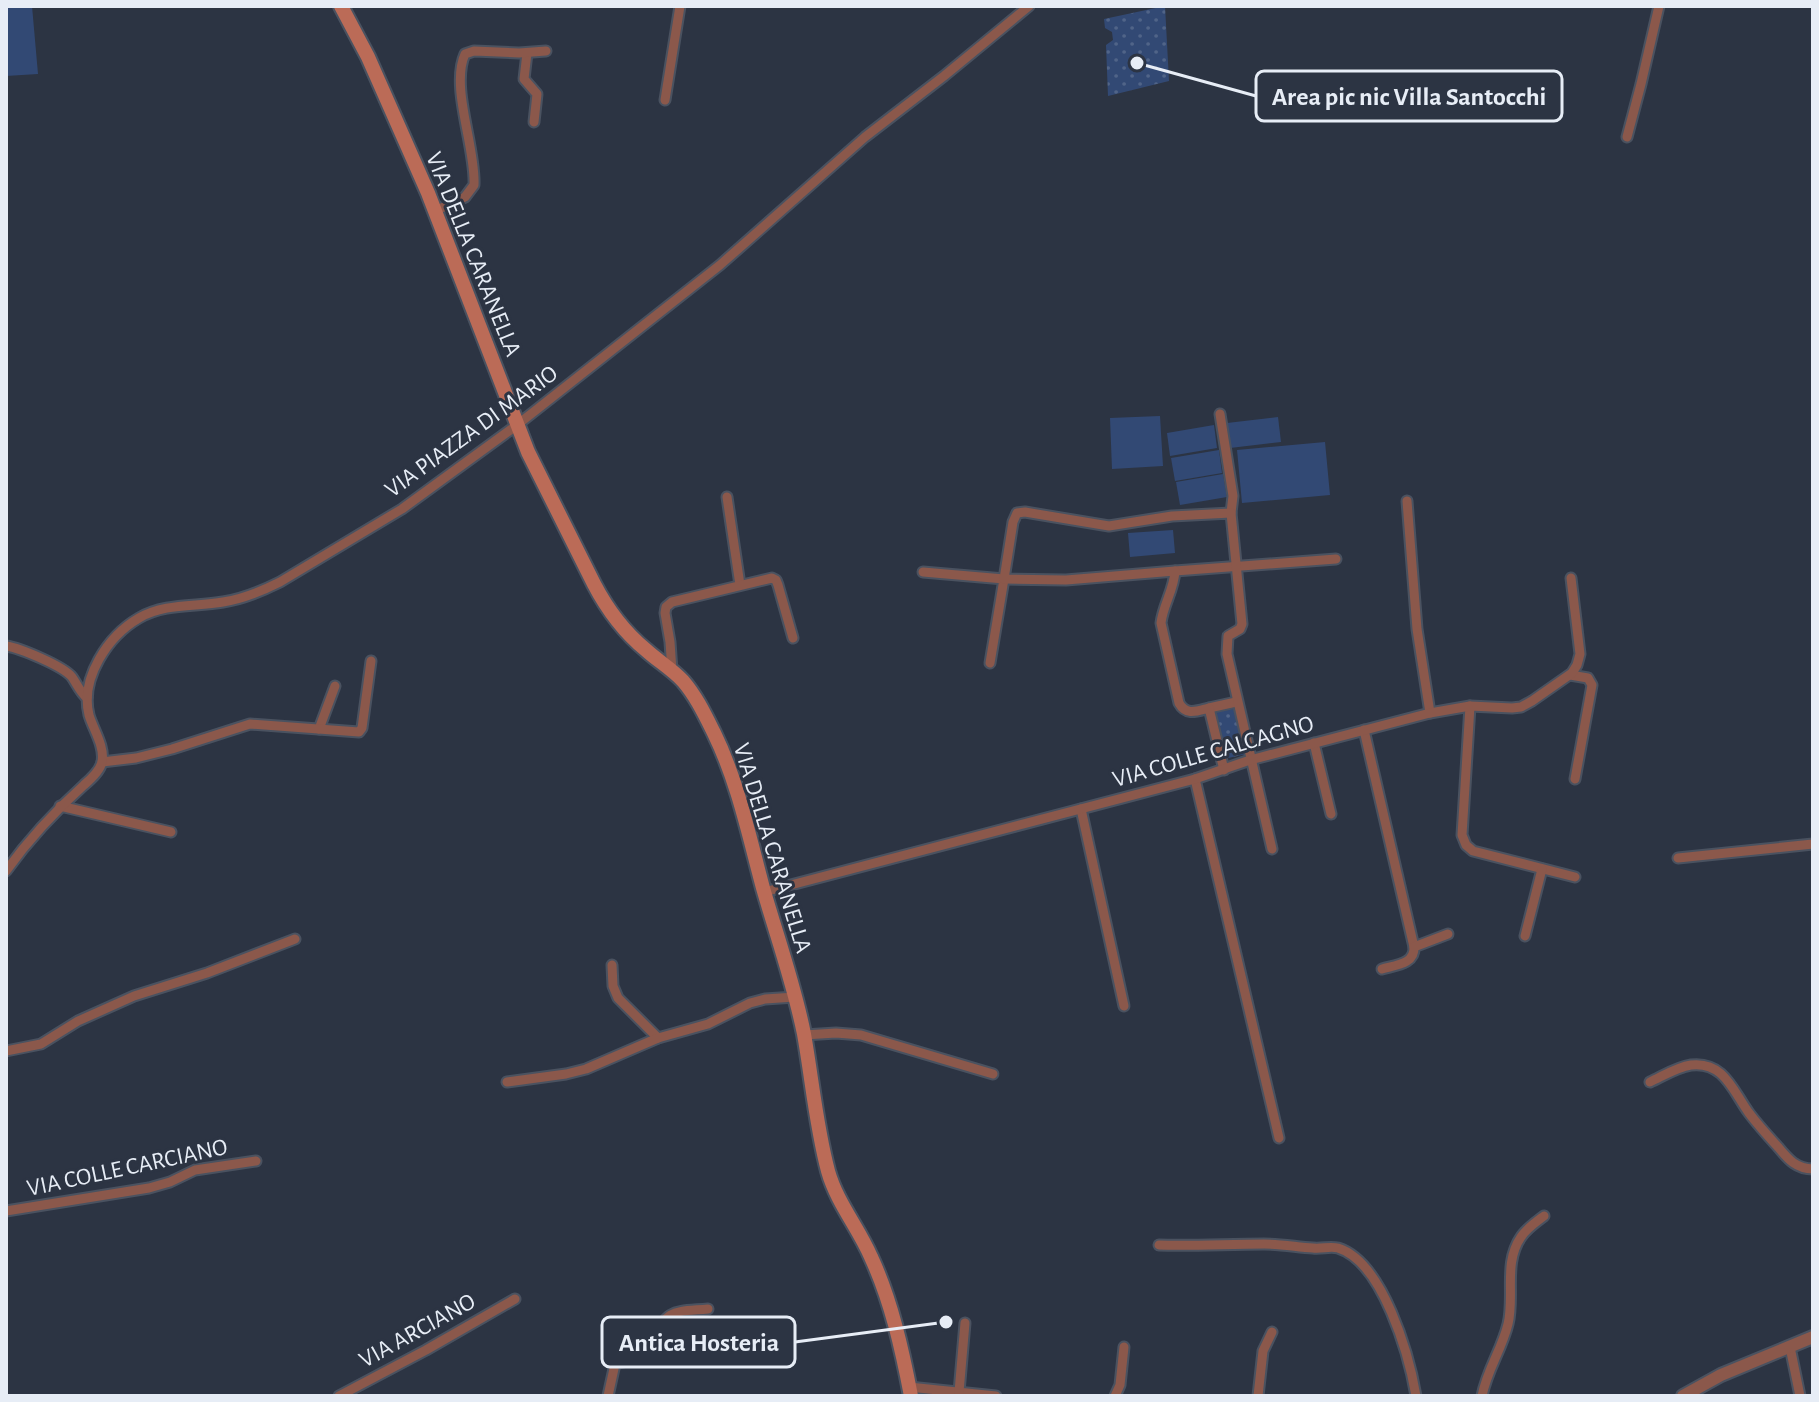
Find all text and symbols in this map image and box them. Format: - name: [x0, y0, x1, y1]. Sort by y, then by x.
- callout: Area pic nic Villa Santocchi: [1256, 71, 1562, 121]
- text: Area pic nic Villa Santocchi: [1272, 84, 1546, 110]
- street label: VIA DELLA CARANELLA: [421, 149, 525, 360]
- street label: VIA PIAZZA DI MARIO: [381, 361, 562, 502]
- street label: VIA COLLE CALCAGNO: [1110, 712, 1317, 792]
- street label: VIA DELLA CARANELLA: [729, 741, 815, 956]
- street label: VIA COLLE CARCIANO: [25, 1135, 230, 1201]
- street label: VIA ARCIANO: [355, 1289, 480, 1373]
- callout: Antica Hosteria: [602, 1317, 795, 1367]
- text: Antica Hosteria: [619, 1330, 779, 1356]

